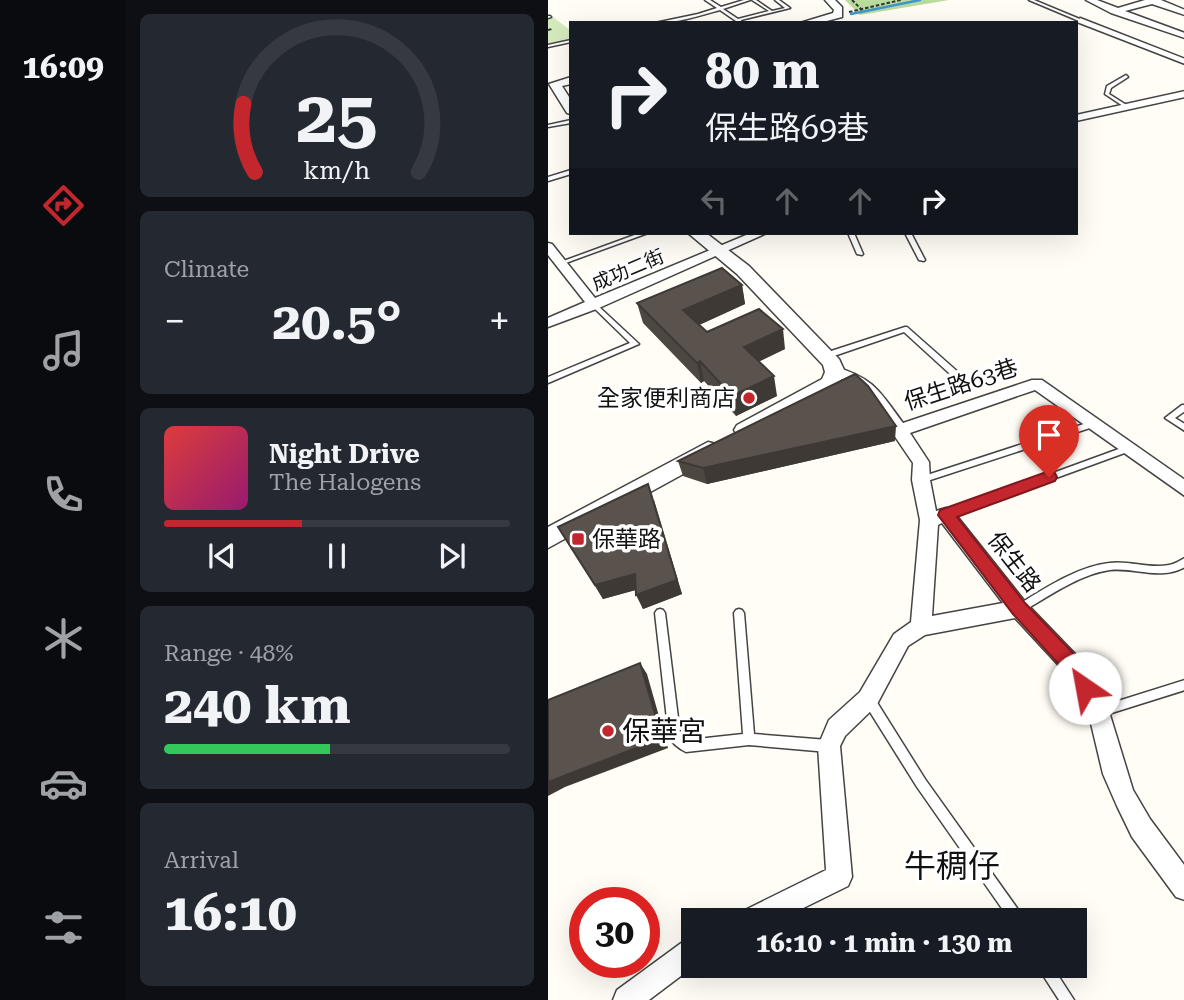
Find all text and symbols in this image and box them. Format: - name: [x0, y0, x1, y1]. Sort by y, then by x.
- text: 80 m: [705, 43, 820, 100]
- text: 16:09: [22, 48, 104, 86]
- icon: right: [590, 49, 681, 140]
- text: 25: [296, 75, 378, 160]
- text: 保生路69巷: [705, 109, 869, 147]
- text: km/h: [304, 155, 370, 184]
- icon: directions: [39, 181, 88, 230]
- icon: left: [695, 182, 733, 220]
- icon: ahead: [768, 182, 806, 220]
- icon: ahead: [841, 182, 879, 220]
- icon: right: [914, 182, 952, 220]
- street label: 成功二街: [589, 245, 667, 295]
- text: Climate: [164, 256, 249, 283]
- text: 20.5°: [272, 291, 402, 352]
- text: −: [164, 299, 185, 343]
- text: +: [489, 299, 510, 343]
- icon: music: [39, 326, 88, 375]
- street label: 保生路63巷: [901, 354, 1021, 416]
- place label: 全家便利商店: [597, 385, 735, 412]
- marker: 全家便利商店: [741, 390, 757, 406]
- pin: [1019, 405, 1079, 477]
- icon: arrive: [1030, 416, 1068, 454]
- text: Night Drive: [269, 439, 420, 469]
- text: The Halogens: [269, 469, 421, 496]
- icon: phone: [39, 470, 88, 519]
- place label: 保華路: [592, 526, 661, 553]
- street label: 保生路: [982, 527, 1046, 597]
- marker: 保華路: [570, 531, 586, 547]
- icon: previous: [203, 537, 241, 575]
- icon: pause: [318, 537, 356, 575]
- icon: next: [433, 537, 471, 575]
- icon: climate: [39, 614, 88, 663]
- text: Range · 48%: [164, 640, 293, 667]
- position arrow: [1048, 651, 1122, 725]
- text: 240 km: [164, 675, 351, 736]
- place label: 保華宮: [622, 715, 706, 748]
- marker: 保華宮: [600, 723, 616, 739]
- icon: car: [39, 759, 88, 808]
- text: Arrival: [164, 847, 239, 874]
- district label: 牛稠仔: [904, 847, 1000, 885]
- text: 16:10: [164, 882, 297, 943]
- speed limit sign: 30: [569, 887, 660, 978]
- icon: filters: [39, 903, 88, 952]
- text: 16:10 · 1 min · 130 m: [756, 928, 1012, 958]

